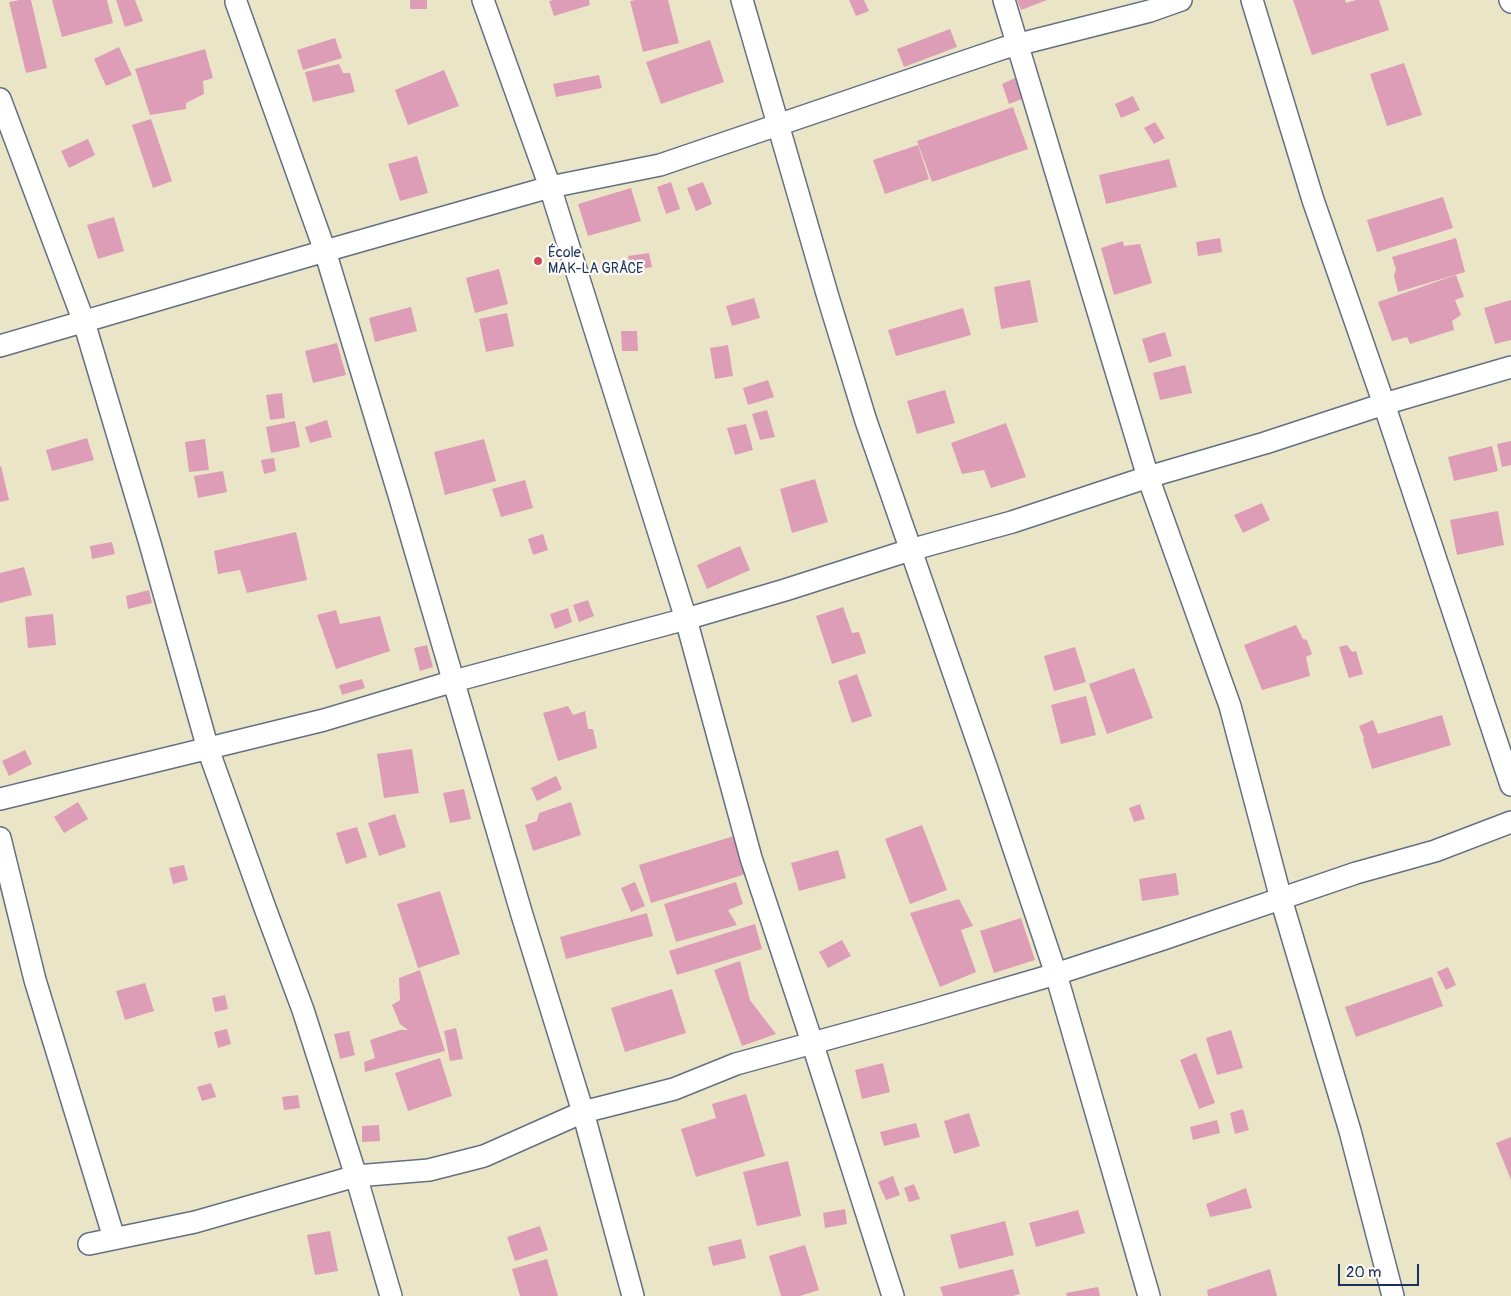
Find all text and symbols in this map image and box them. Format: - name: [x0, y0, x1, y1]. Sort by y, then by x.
- place label: École MAK-LA GRÂCE: [548, 245, 643, 278]
- marker: École MAK-LA GRÂCE: [532, 255, 544, 267]
- scale bar: [1341, 1254, 1422, 1286]
- text: 20 m: [1346, 1263, 1381, 1282]

